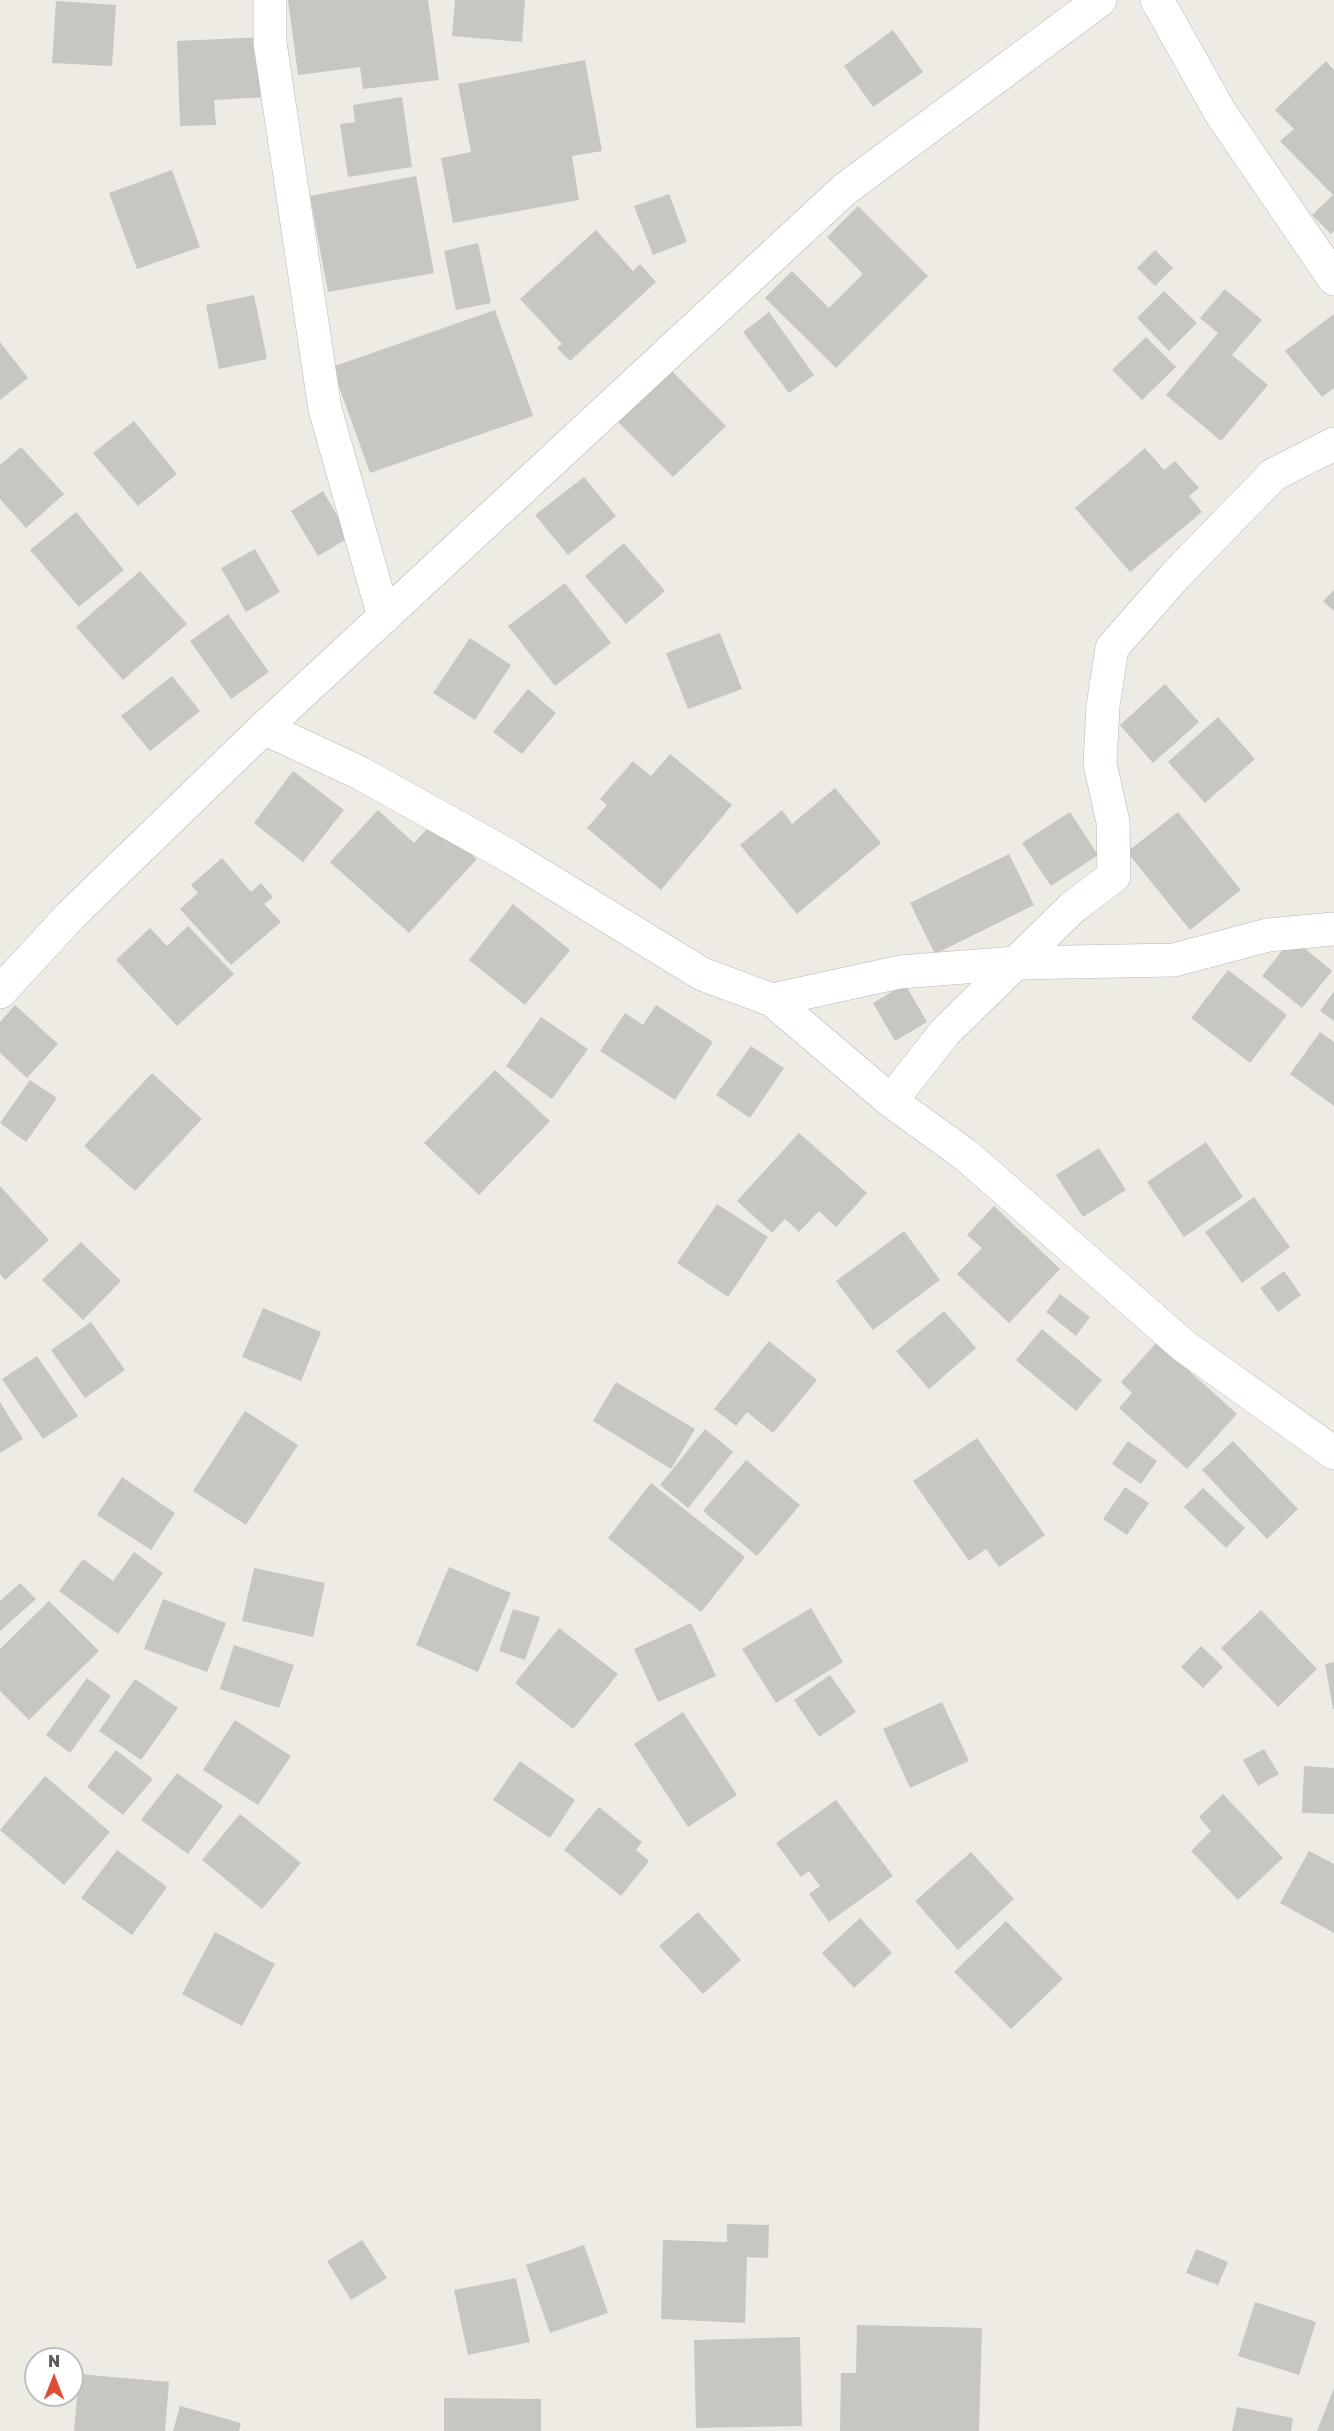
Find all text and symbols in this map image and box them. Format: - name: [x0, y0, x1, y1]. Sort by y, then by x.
- north arrow: [24, 2347, 84, 2407]
- text: N: [48, 2351, 60, 2371]

